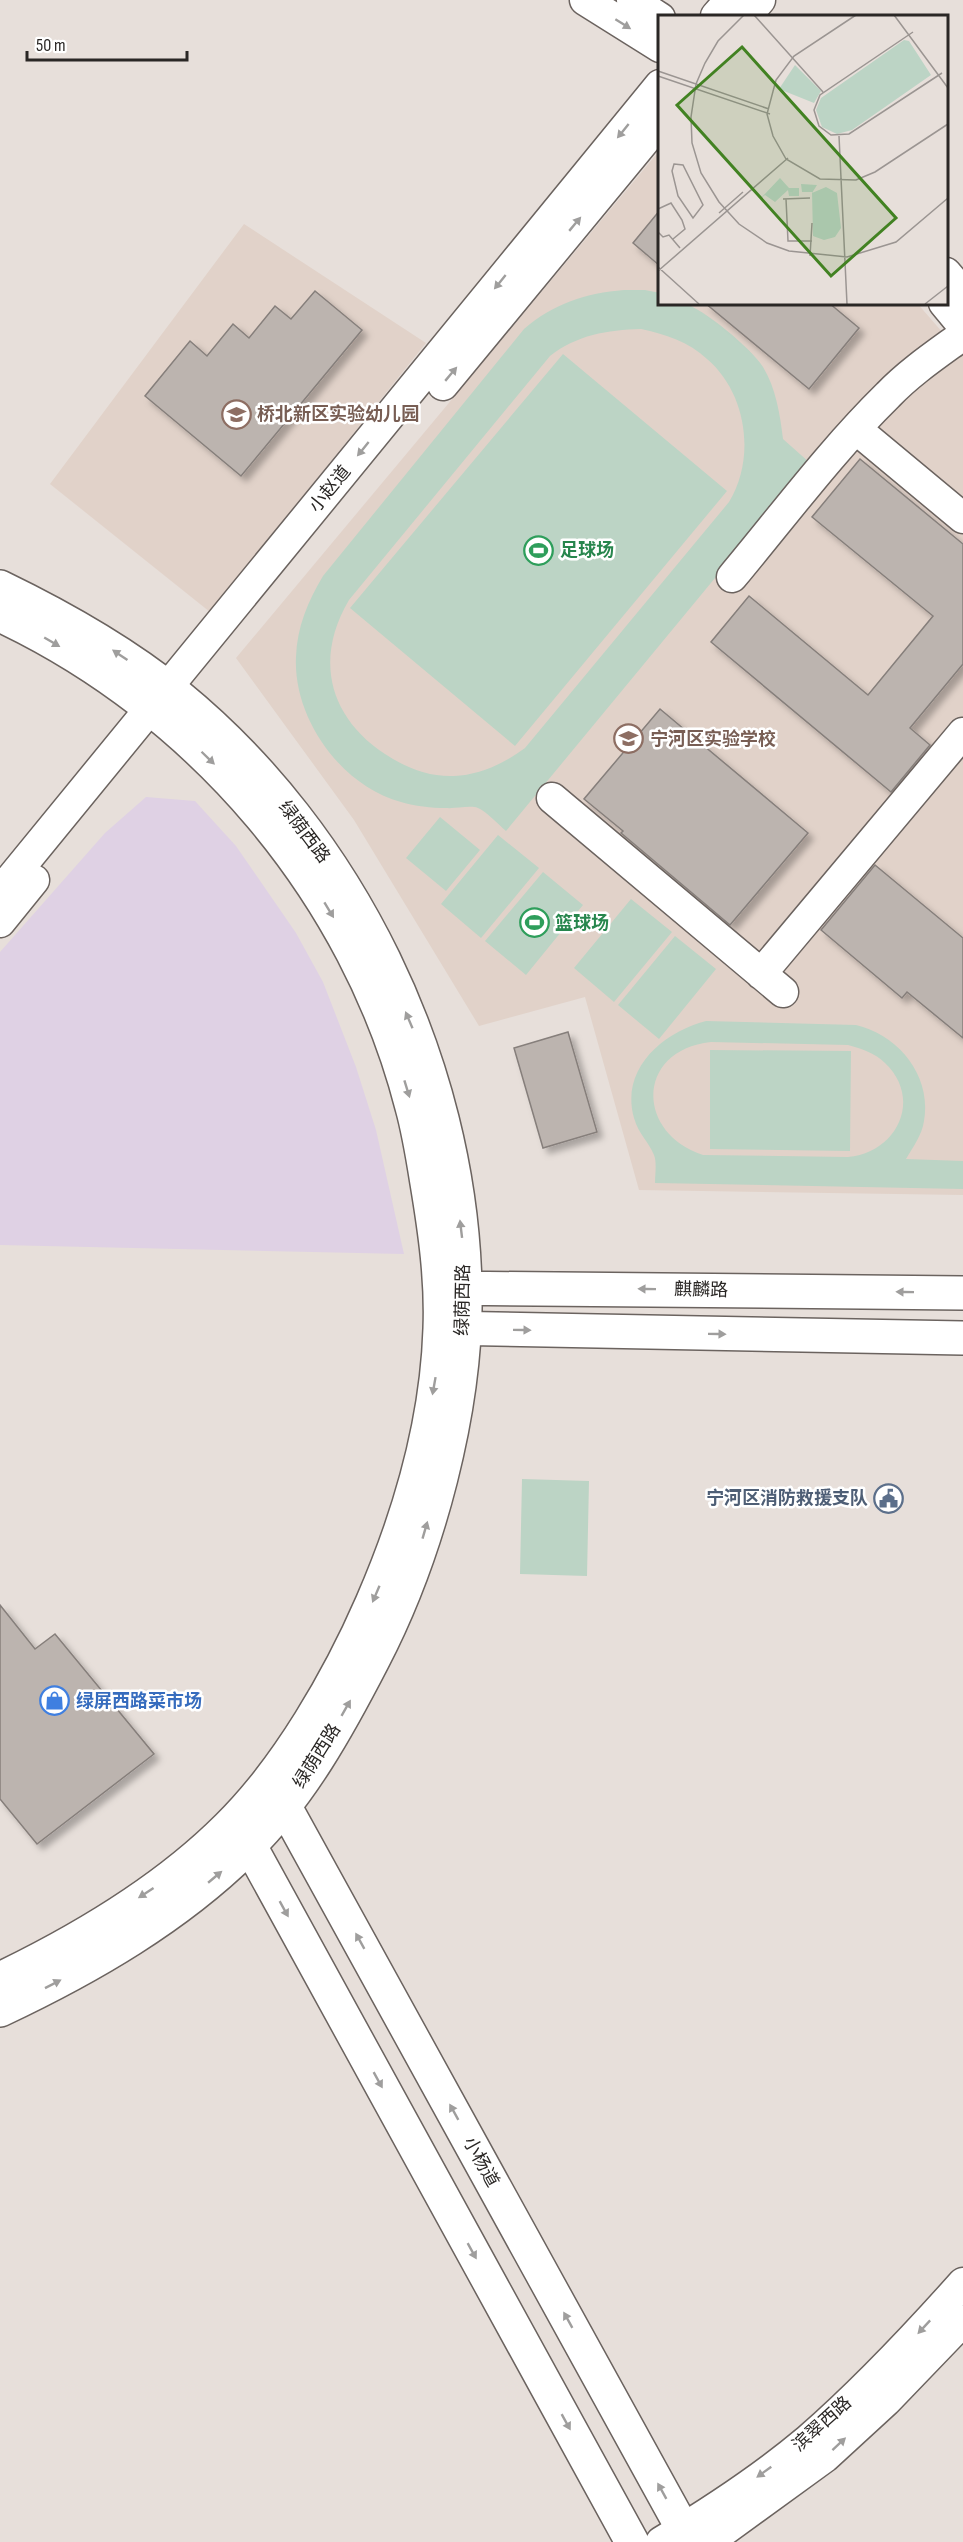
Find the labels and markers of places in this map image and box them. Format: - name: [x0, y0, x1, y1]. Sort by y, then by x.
- school or university icon: 桥北新区实验幼儿园: [220, 398, 252, 430]
- place label: 桥北新区实验幼儿园: [257, 404, 419, 425]
- sports icon: 足球场: [523, 534, 555, 566]
- place label: 足球场: [560, 540, 614, 561]
- school or university icon: 宁河区实验学校: [613, 723, 645, 755]
- place label: 宁河区实验学校: [650, 729, 776, 750]
- sports icon: 篮球场: [518, 907, 550, 939]
- place label: 篮球场: [555, 913, 609, 934]
- public building icon: 宁河区消防救援支队: [873, 1482, 905, 1514]
- place label: 宁河区消防救援支队: [706, 1488, 868, 1509]
- shop icon: 绿屏西路菜市场: [39, 1685, 71, 1717]
- place label: 绿屏西路菜市场: [76, 1691, 202, 1712]

